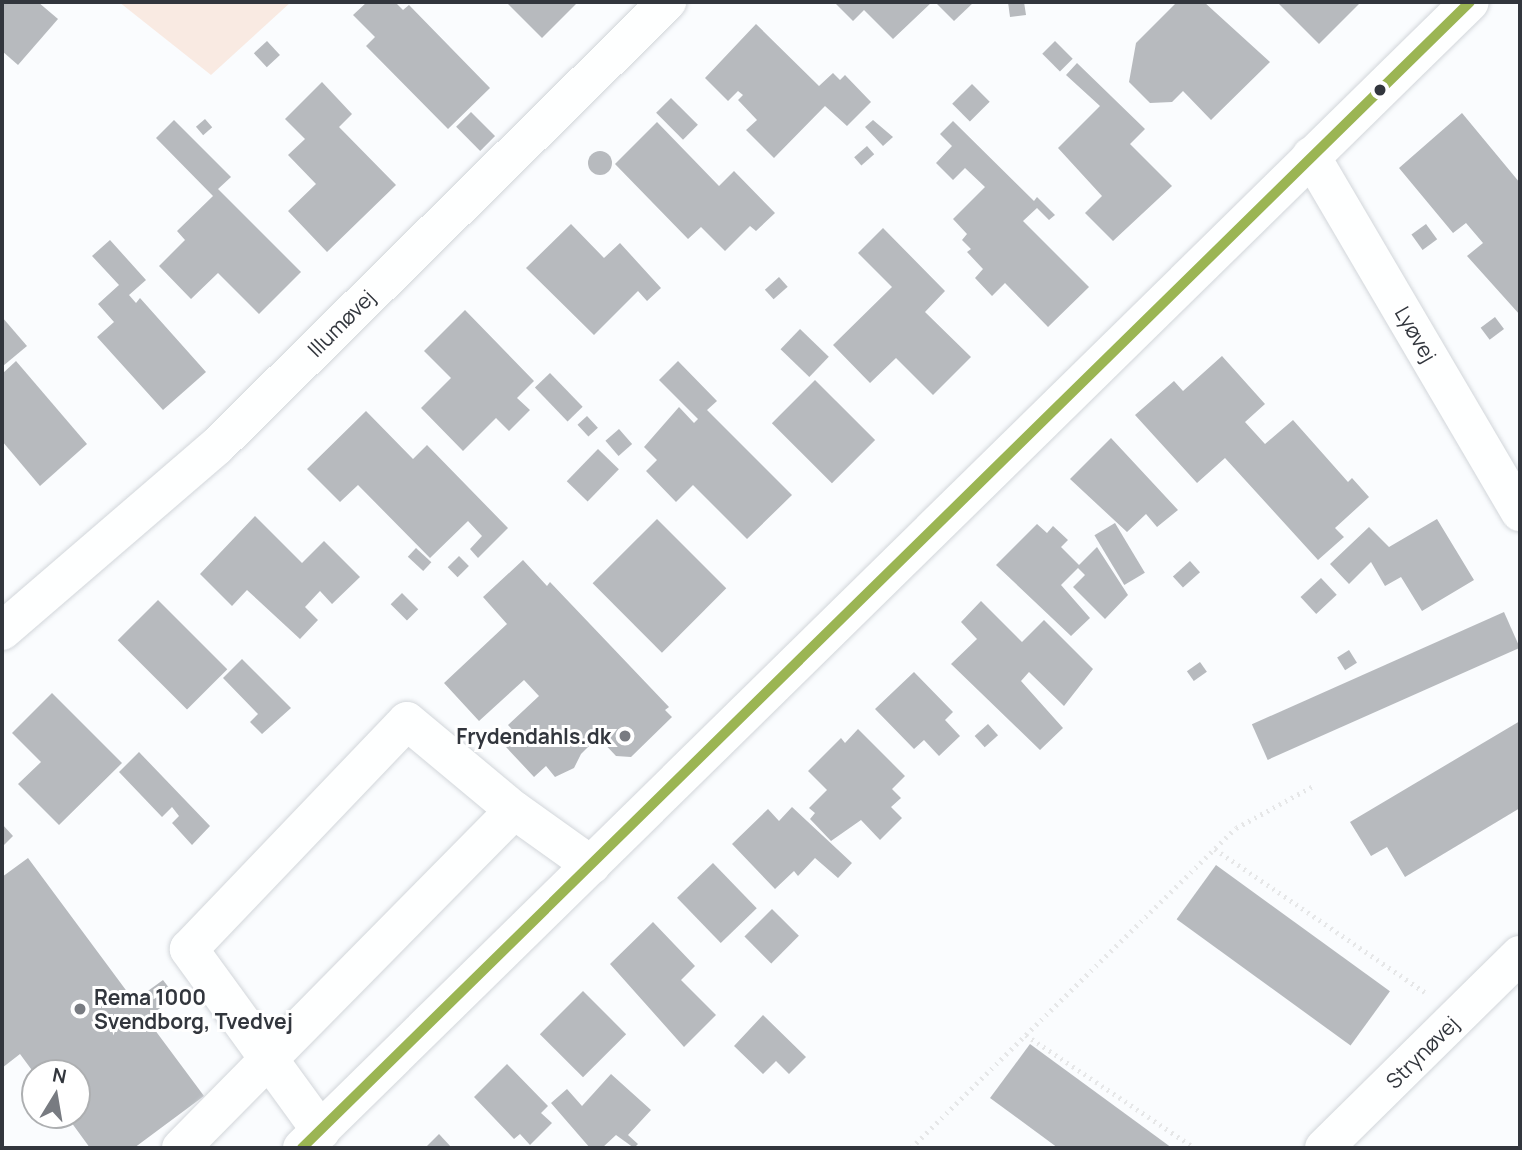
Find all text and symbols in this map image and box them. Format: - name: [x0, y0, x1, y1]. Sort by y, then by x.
- unlabelled marker: [1373, 83, 1387, 97]
- street label: Illumøvej: [302, 284, 380, 362]
- street label: Lyøvej: [1390, 302, 1442, 366]
- place label: Frydendahls.dk: [456, 723, 611, 749]
- marker: Frydendahls.dk: [617, 728, 633, 744]
- place label: Rema 1000 Svendborg, Tvedvej: [94, 984, 293, 1034]
- marker: Rema 1000 Svendborg, Tvedvej: [72, 1001, 88, 1017]
- street label: Strynøvej: [1381, 1011, 1463, 1093]
- north arrow: [21, 1059, 91, 1129]
- text: N: [50, 1061, 69, 1089]

